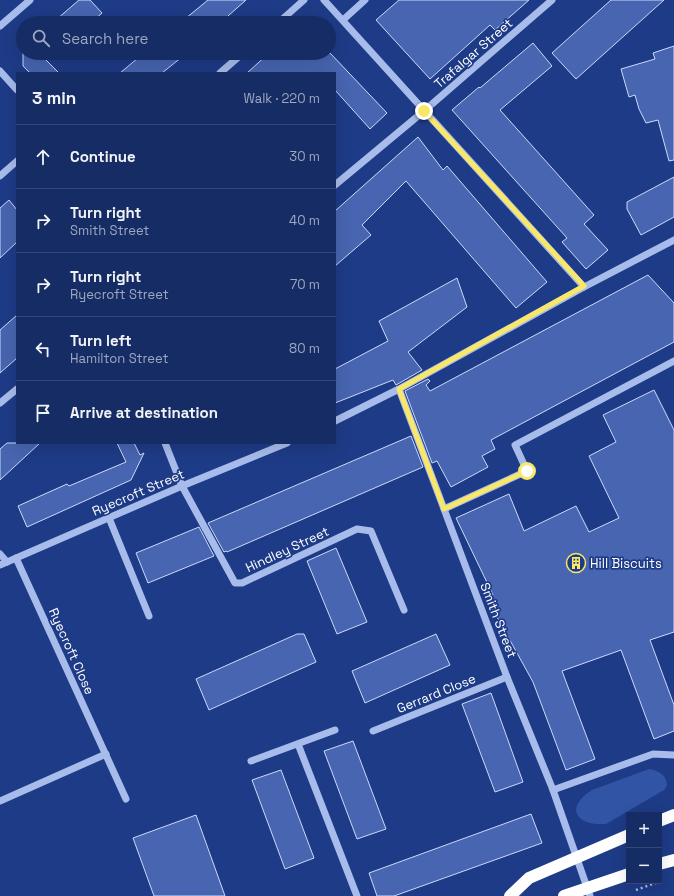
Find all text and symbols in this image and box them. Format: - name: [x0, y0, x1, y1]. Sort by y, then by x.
- street label: Trafalgar Street: [431, 15, 516, 92]
- search box: [16, 16, 336, 60]
- icon: search: [30, 27, 52, 49]
- text: Search here: [62, 29, 148, 48]
- text: 3 min: [32, 87, 76, 109]
- text: Walk · 220 m: [243, 90, 320, 107]
- route end: [415, 102, 433, 120]
- icon: ahead: [32, 146, 54, 168]
- text: Continue: [70, 147, 136, 166]
- text: 30 m: [289, 148, 320, 165]
- text: Turn right: [70, 203, 141, 222]
- icon: right: [32, 210, 54, 232]
- text: 40 m: [289, 212, 320, 229]
- text: Smith Street: [70, 222, 149, 239]
- text: Turn right: [70, 267, 141, 286]
- icon: right: [32, 274, 54, 296]
- text: 70 m: [290, 276, 320, 293]
- text: Ryecroft Street: [70, 286, 169, 303]
- text: Turn left: [70, 331, 132, 350]
- icon: left: [32, 338, 54, 360]
- text: 80 m: [289, 340, 320, 357]
- text: Hamilton Street: [70, 350, 168, 367]
- icon: arrive: [32, 402, 54, 424]
- text: Arrive at destination: [70, 403, 218, 422]
- route start: [518, 462, 536, 480]
- street label: Ryecroft Street: [89, 465, 187, 520]
- street label: Hindley Street: [243, 523, 332, 576]
- building icon: Hill Biscuits: [565, 552, 587, 574]
- place label: Hill Biscuits: [590, 555, 662, 572]
- street label: Smith Street: [476, 580, 521, 660]
- street label: Ryecroft Close: [45, 605, 98, 697]
- street label: Gerrard Close: [394, 670, 478, 717]
- map controls: [626, 812, 662, 884]
- button: +: [626, 812, 662, 848]
- button: −: [626, 848, 662, 884]

